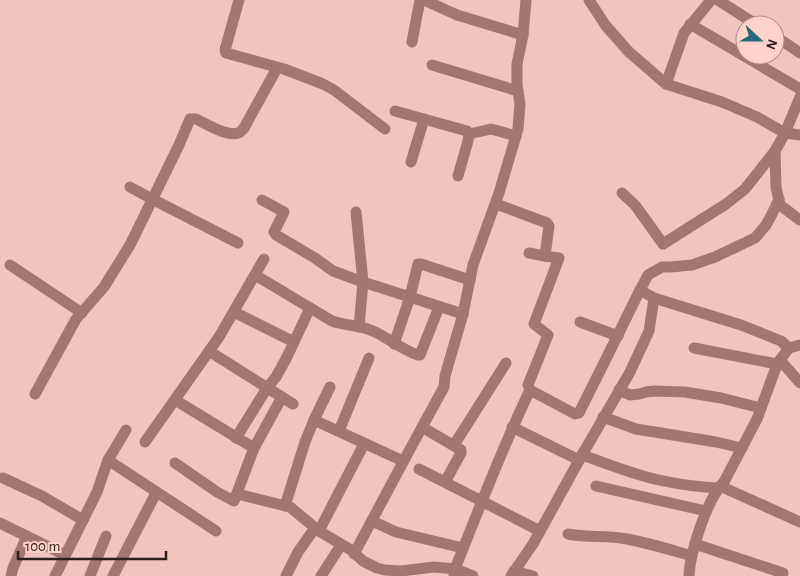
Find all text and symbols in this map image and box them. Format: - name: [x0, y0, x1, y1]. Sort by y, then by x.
- north arrow: [735, 15, 785, 65]
- text: N: [763, 37, 779, 51]
- scale bar: [18, 528, 165, 560]
- text: 100 m: [25, 539, 60, 554]

